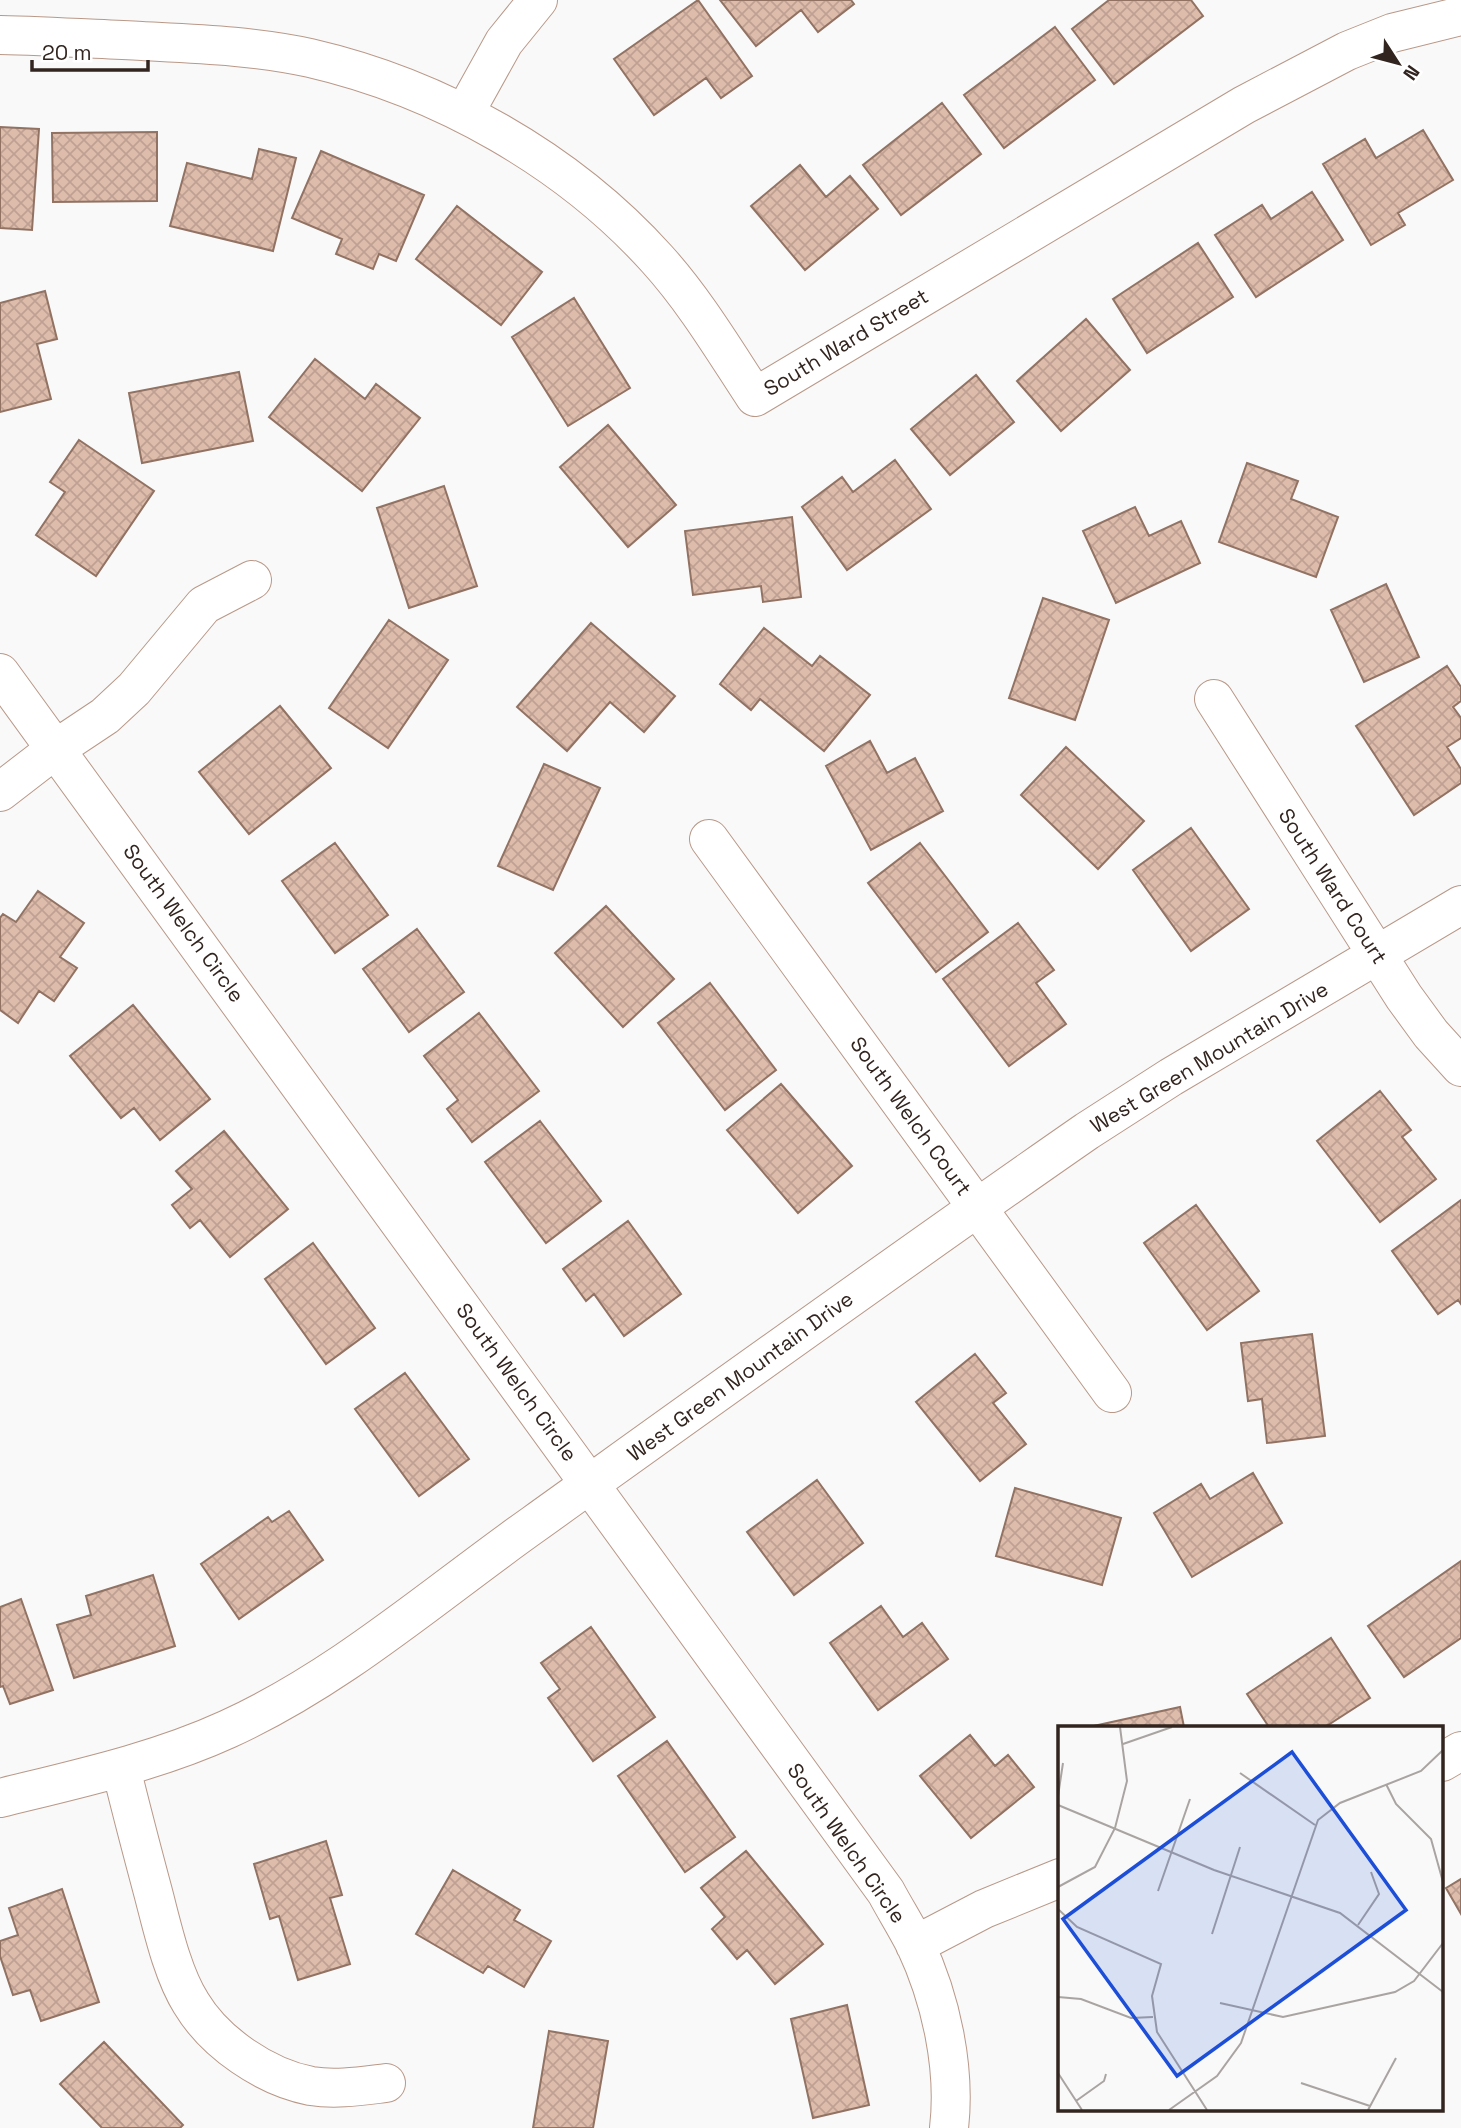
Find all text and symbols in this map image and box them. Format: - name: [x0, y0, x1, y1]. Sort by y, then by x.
- scale bar: [32, 28, 147, 72]
- north arrow: [1363, 28, 1433, 98]
- text: 20 m: [42, 39, 92, 66]
- text: N: [1397, 60, 1425, 85]
- street label: South Ward Street: [759, 282, 933, 402]
- street label: South Ward Court: [1273, 803, 1393, 969]
- street label: South Welch Circle: [117, 838, 251, 1008]
- street label: West Green Mountain Drive: [1085, 975, 1333, 1139]
- street label: South Welch Court: [844, 1031, 978, 1201]
- street label: West Green Mountain Drive: [622, 1285, 858, 1467]
- street label: South Welch Circle: [450, 1297, 584, 1467]
- inset map: [1058, 1726, 1444, 2110]
- street label: South Welch Circle: [782, 1758, 912, 1928]

